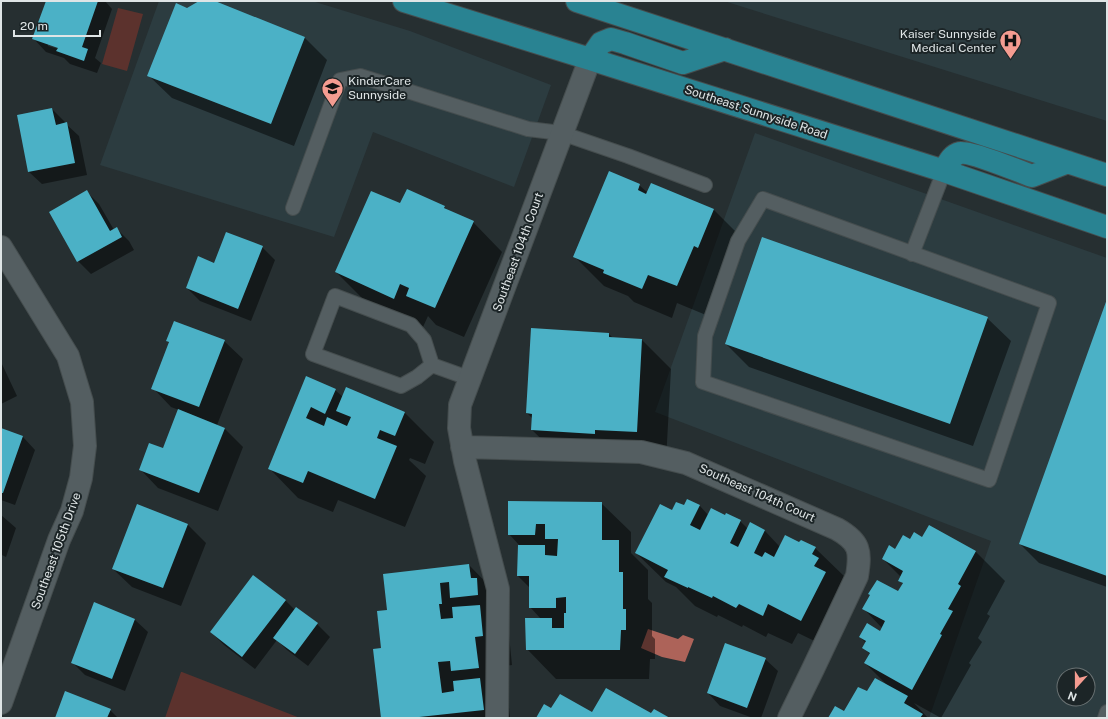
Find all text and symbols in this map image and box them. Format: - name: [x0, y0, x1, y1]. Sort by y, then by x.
- scale bar: [14, 12, 100, 38]
- text: 20 m: [20, 19, 48, 33]
- place label: Kaiser Sunnyside Medical Center: [900, 27, 996, 55]
- hospital icon: Kaiser Sunnyside Medical Center: [998, 28, 1024, 61]
- place label: KinderCare Sunnyside: [348, 74, 411, 102]
- school or university icon: KinderCare Sunnyside: [319, 75, 345, 108]
- street label: Southeast Sunnyside Road: [683, 82, 829, 142]
- street label: Southeast 104th Court: [490, 190, 546, 313]
- street label: Southeast 104th Court: [697, 461, 818, 525]
- street label: Southeast 105th Drive: [28, 490, 84, 611]
- north arrow: [1056, 667, 1096, 707]
- text: N: [1066, 689, 1079, 703]

